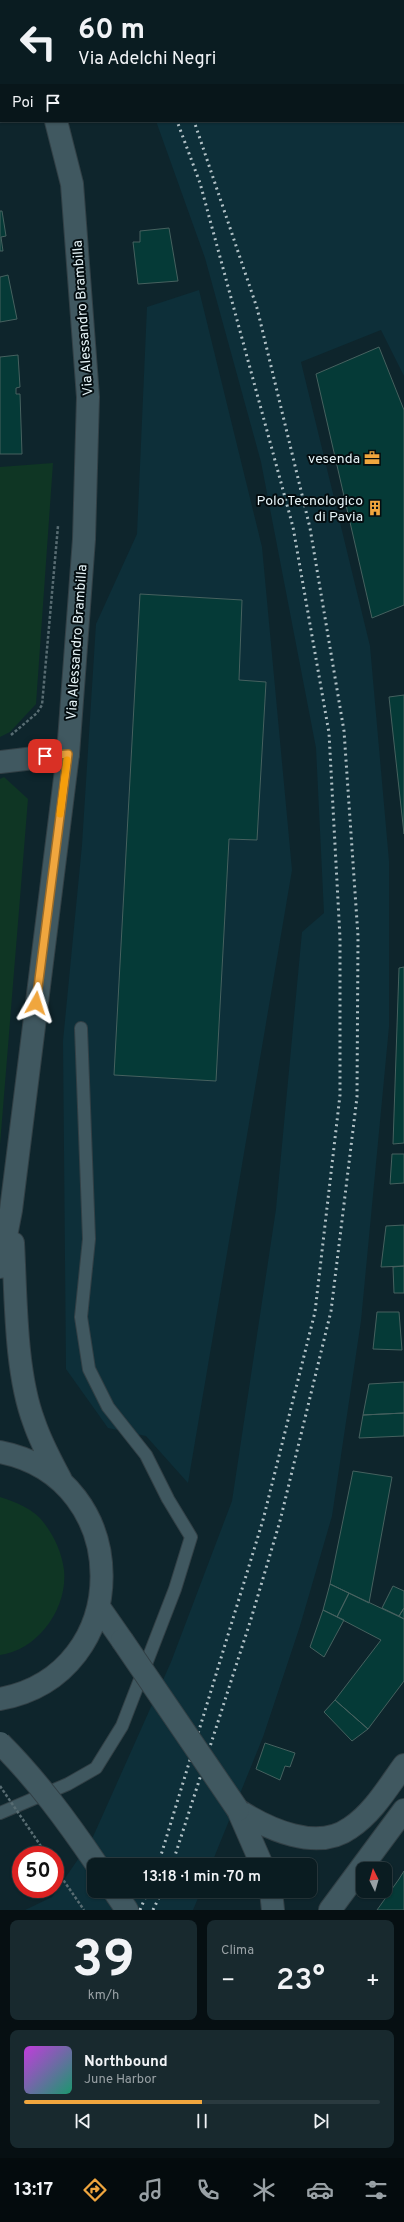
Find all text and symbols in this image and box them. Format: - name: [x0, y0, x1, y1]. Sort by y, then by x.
- text: 60 m: [78, 13, 145, 49]
- icon: left: [12, 16, 64, 68]
- text: Via Adelchi Negri: [78, 48, 216, 71]
- icon: arrive: [42, 92, 64, 114]
- text: Poi: [12, 94, 34, 113]
- street label: Via Alessandro Brambilla: [70, 240, 97, 396]
- office icon: vesenda: [363, 449, 381, 467]
- place label: vesenda: [308, 451, 360, 468]
- place label: Polo Tecnologico di Pavia: [256, 493, 363, 526]
- building icon: Polo Tecnologico di Pavia: [366, 499, 384, 517]
- street label: Via Alessandro Brambilla: [64, 564, 91, 720]
- pin: [28, 739, 62, 773]
- icon: arrive: [34, 745, 56, 767]
- position arrow: [15, 982, 57, 1024]
- speed limit sign: 50: [12, 1846, 64, 1898]
- north arrow: [356, 1862, 392, 1898]
- map controls: [356, 1862, 392, 1898]
- text: 13:18 · 1 min · 70 m: [143, 1868, 261, 1887]
- text: 39: [72, 1929, 135, 1995]
- text: Clima: [221, 1943, 254, 1959]
- text: 23°: [276, 1963, 325, 2000]
- text: −: [221, 1968, 235, 1995]
- text: +: [366, 1968, 380, 1995]
- text: km/h: [88, 1988, 119, 2004]
- text: Northbound: [84, 2053, 168, 2072]
- text: June Harbor: [84, 2072, 157, 2088]
- icon: previous: [72, 2110, 94, 2132]
- icon: pause: [191, 2110, 213, 2132]
- icon: next: [310, 2110, 332, 2132]
- icon: directions: [81, 2176, 109, 2204]
- icon: music: [137, 2176, 165, 2204]
- icon: phone: [194, 2176, 222, 2204]
- icon: climate: [250, 2176, 278, 2204]
- icon: car: [306, 2176, 334, 2204]
- icon: filters: [362, 2176, 390, 2204]
- text: 13:17: [14, 2179, 53, 2202]

